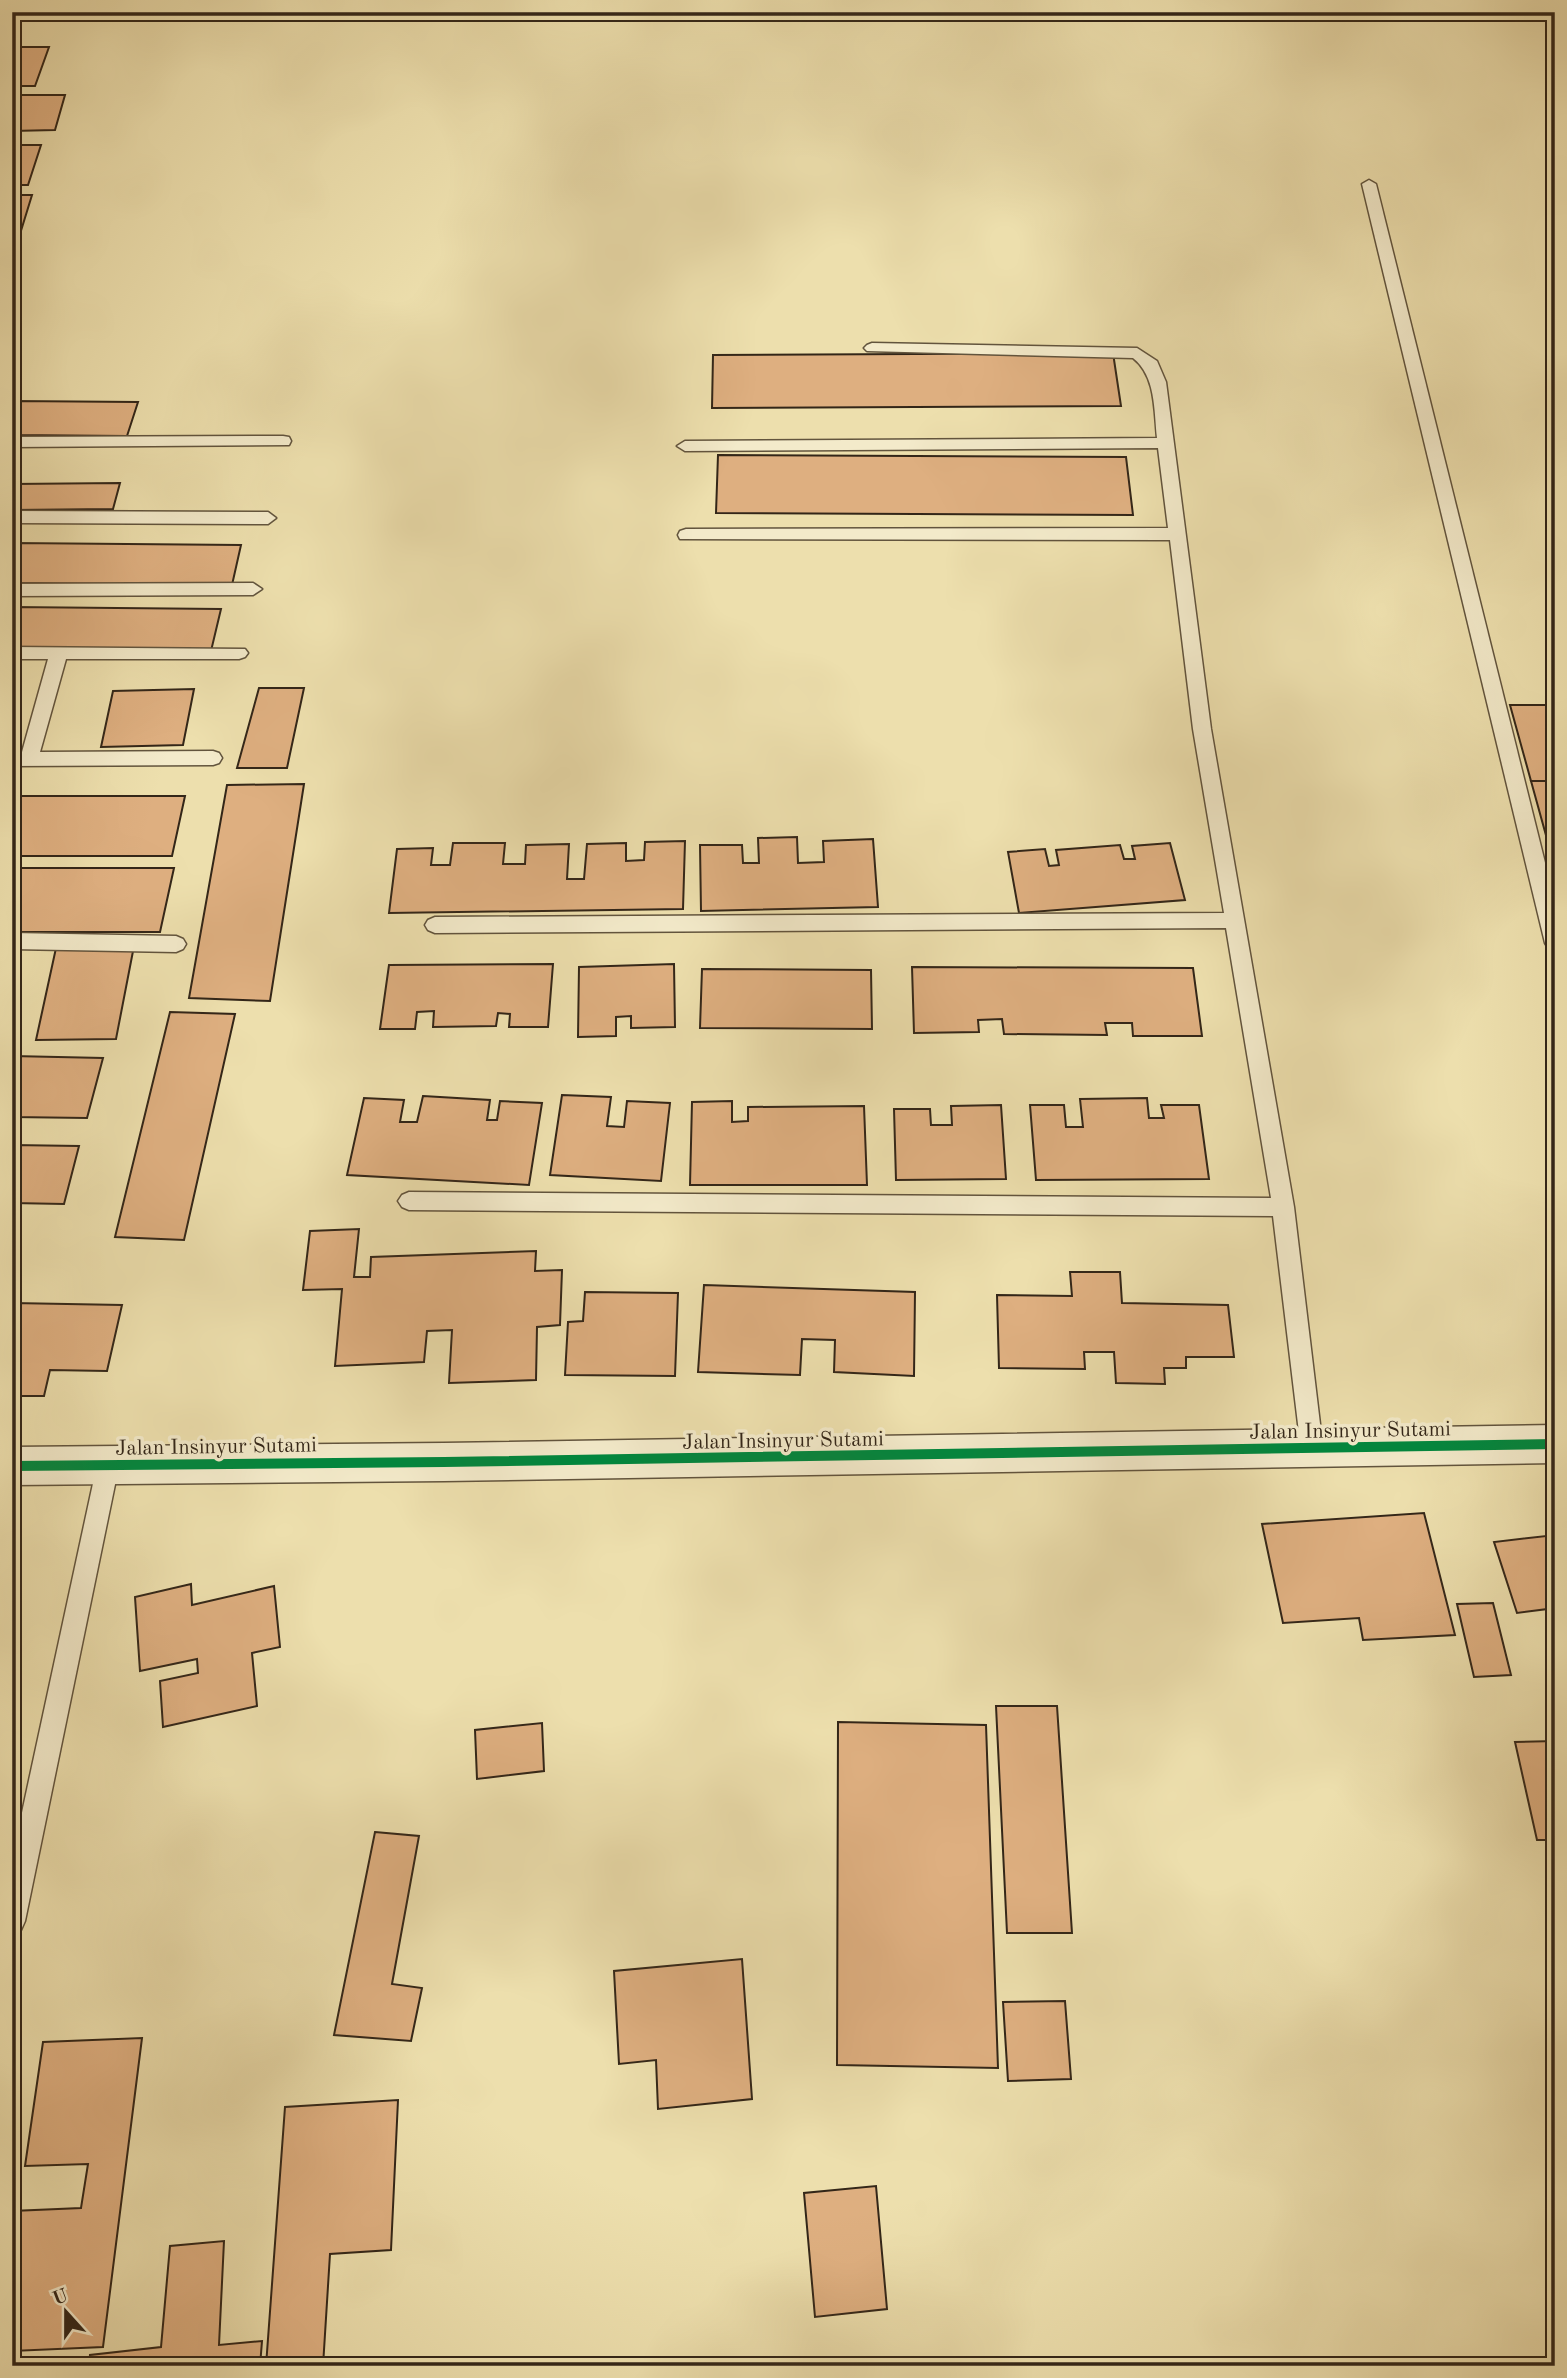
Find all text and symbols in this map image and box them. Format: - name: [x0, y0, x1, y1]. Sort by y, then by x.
- street label: Jalan Insinyur Sutami: [1249, 1419, 1451, 1444]
- street label: Jalan Insinyur Sutami: [682, 1429, 884, 1454]
- street label: Jalan Insinyur Sutami: [115, 1435, 317, 1460]
- north arrow: [32, 2276, 102, 2346]
- text: U: [50, 2287, 71, 2310]

